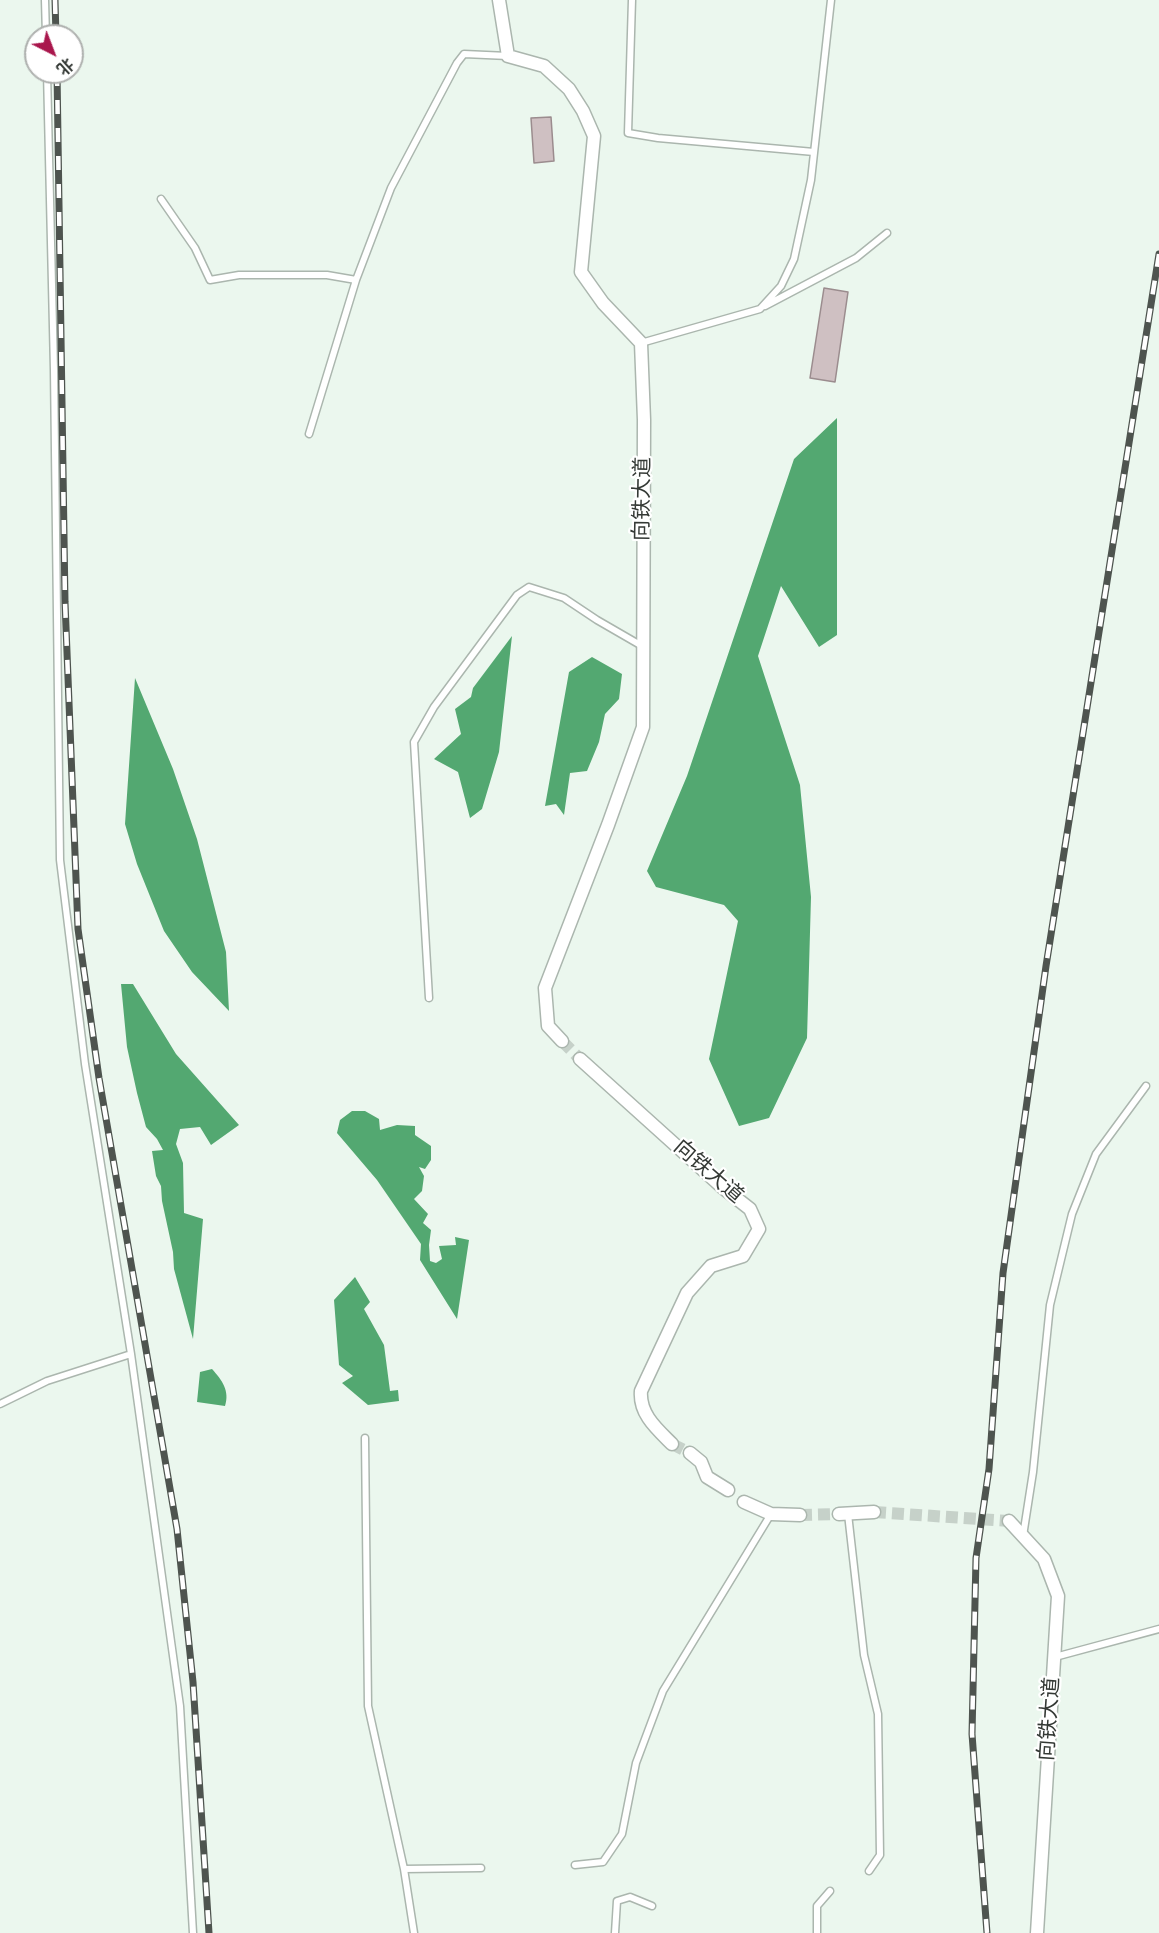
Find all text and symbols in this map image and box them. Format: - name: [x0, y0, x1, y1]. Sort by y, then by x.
- north arrow: [24, 24, 84, 84]
- text: 北: [52, 53, 77, 79]
- street label: 向铁大道: [630, 457, 656, 541]
- street label: 向铁大道: [668, 1135, 748, 1209]
- street label: 向铁大道: [1035, 1676, 1065, 1762]

